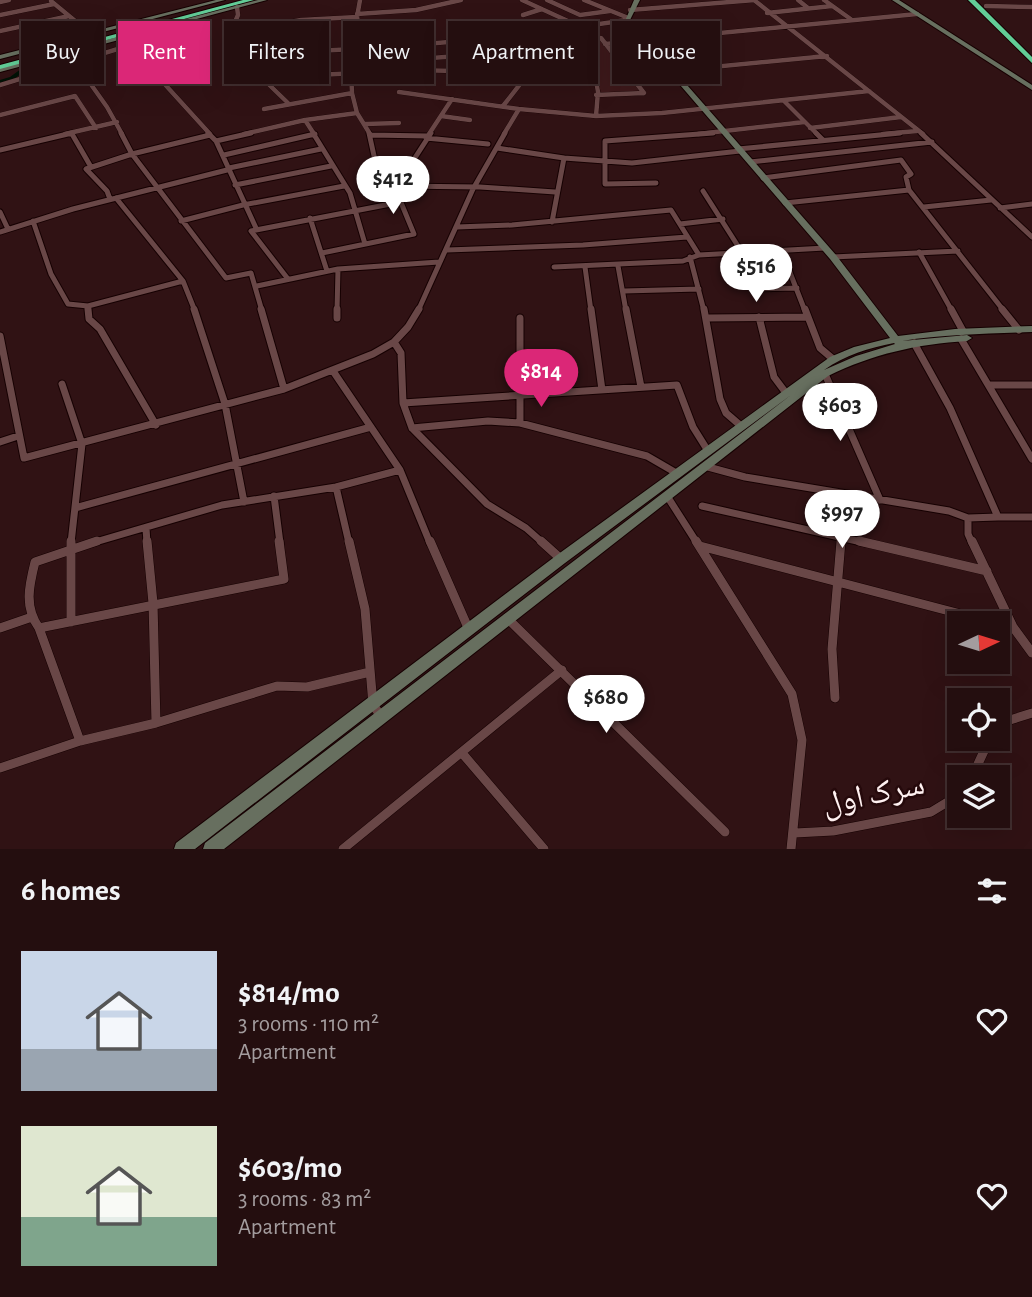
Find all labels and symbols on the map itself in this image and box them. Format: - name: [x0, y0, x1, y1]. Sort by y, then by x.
- pin: $412: [352, 156, 434, 216]
- pin: $516: [715, 244, 797, 304]
- pin: $814: [500, 350, 582, 409]
- pin: $603: [799, 384, 881, 443]
- pin: $997: [801, 490, 883, 550]
- north arrow: [947, 611, 1010, 674]
- pin: $680: [565, 676, 647, 735]
- street label: سرک اول: [819, 768, 928, 822]

